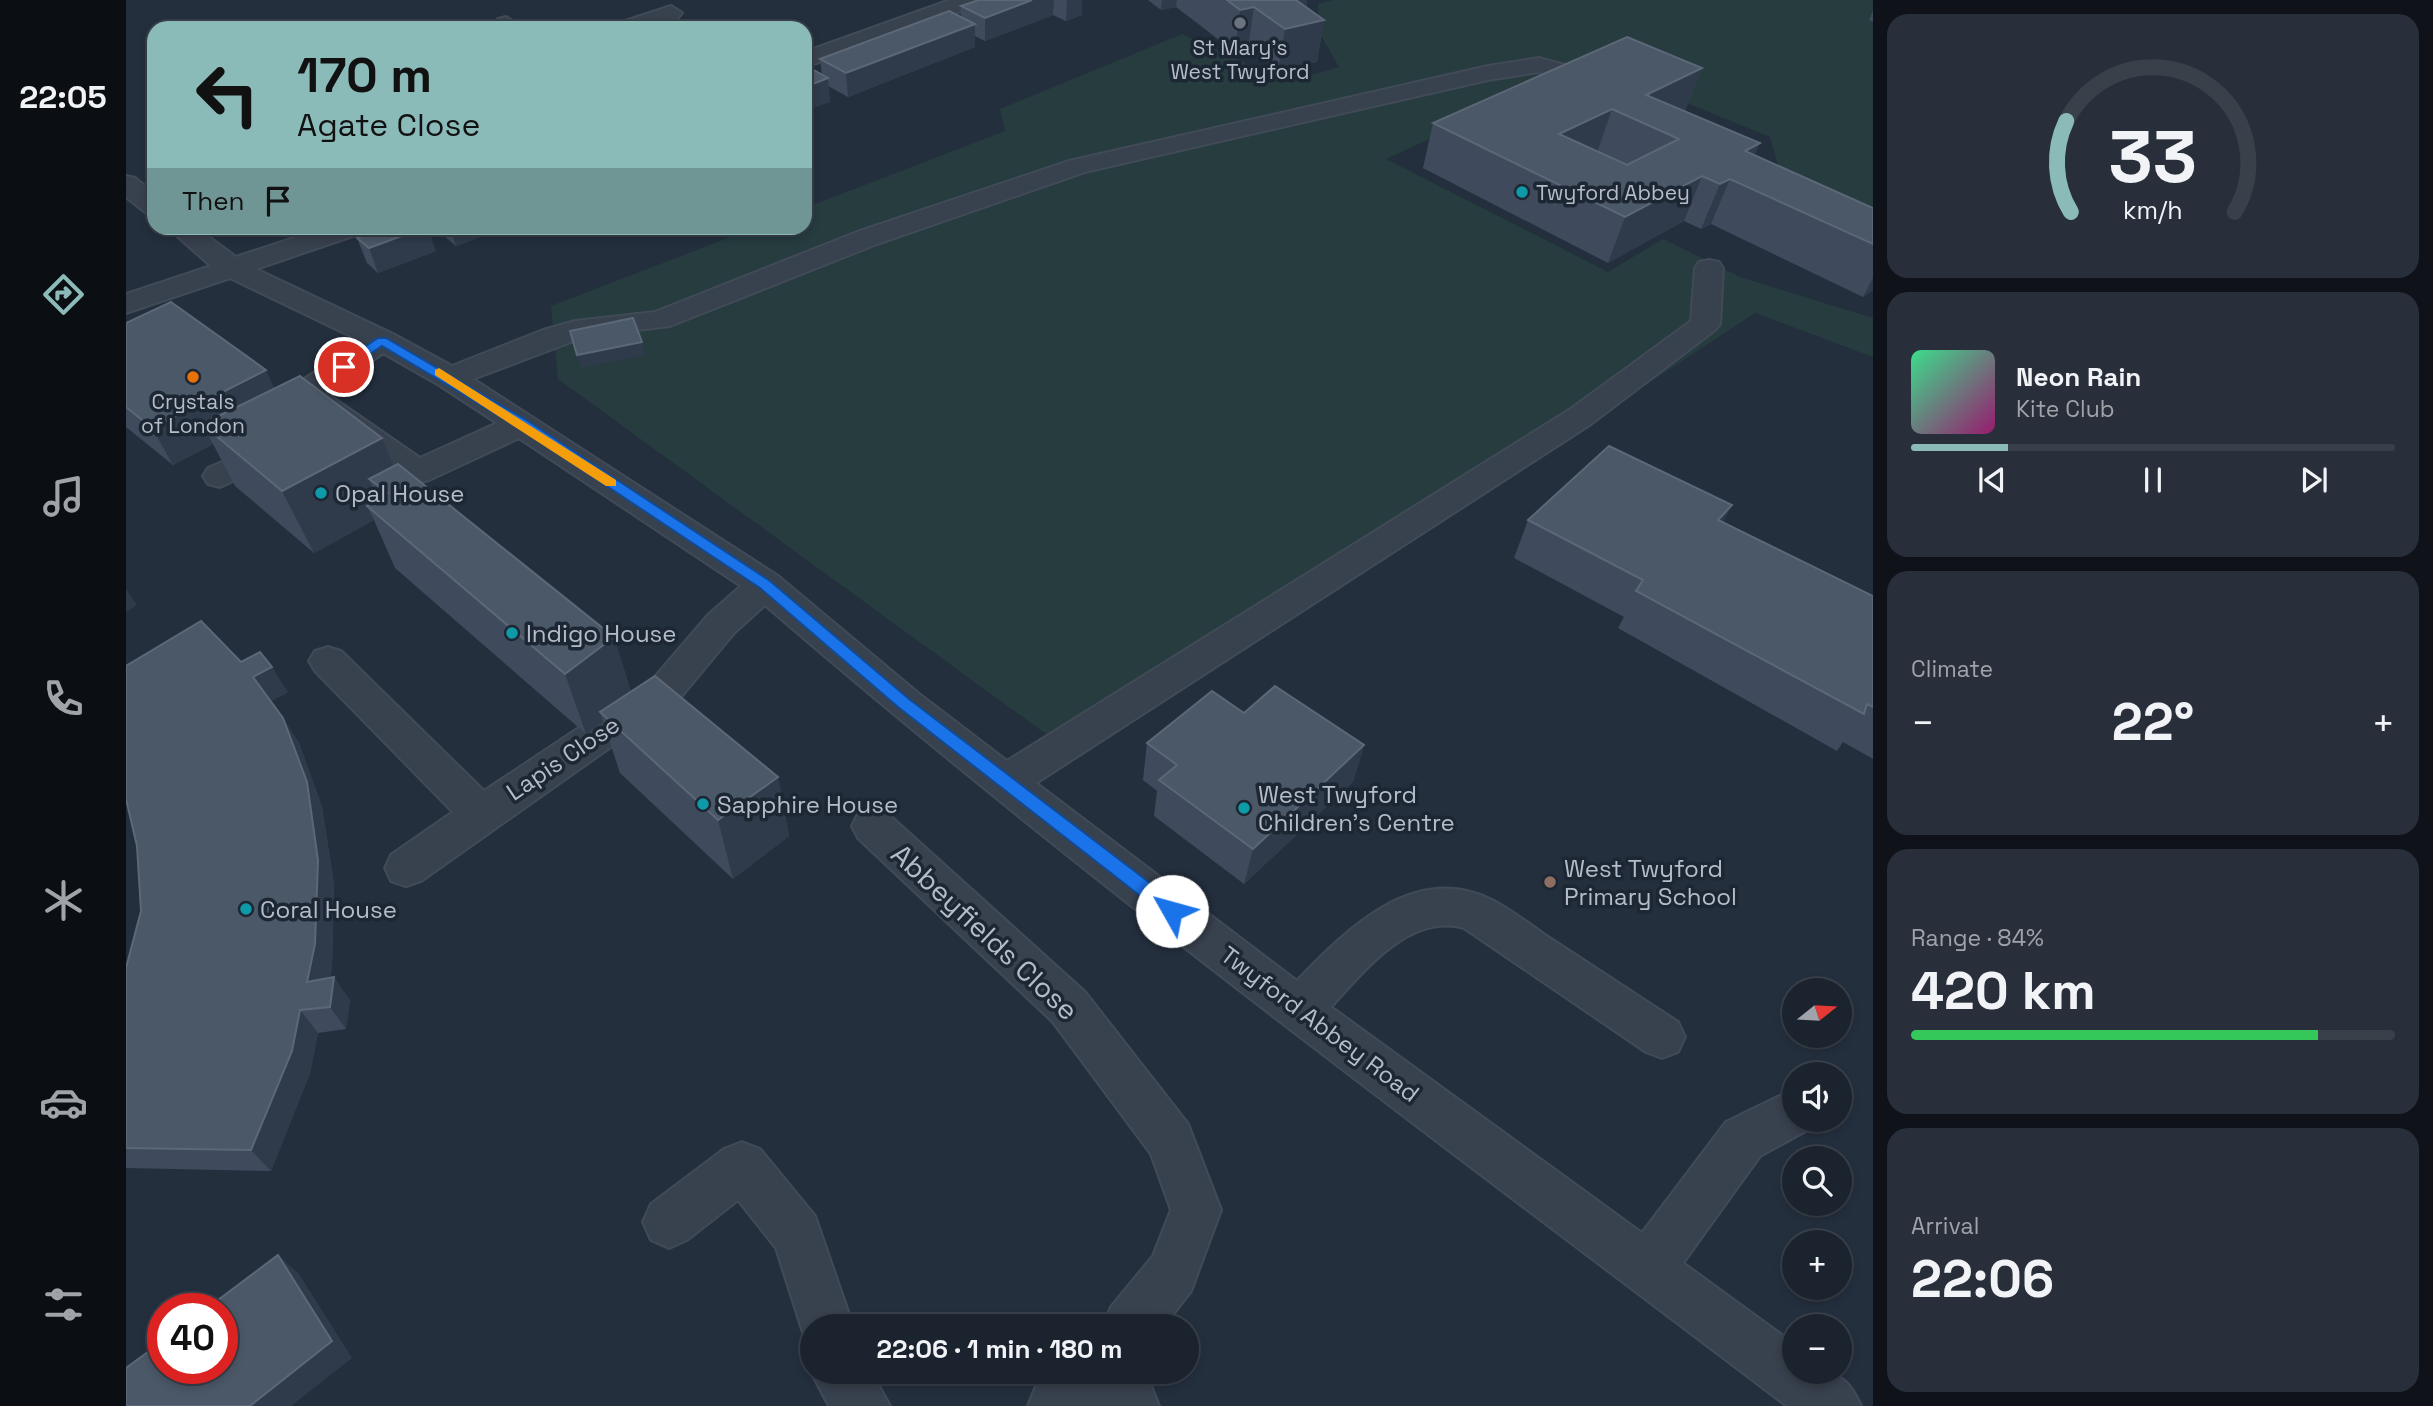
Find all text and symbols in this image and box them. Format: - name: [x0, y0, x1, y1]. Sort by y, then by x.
- marker: St Mary's West Twyford: [1232, 15, 1248, 31]
- place label: St Mary's West Twyford: [1170, 34, 1310, 85]
- text: 170 m: [297, 44, 432, 106]
- icon: left: [182, 49, 273, 140]
- text: 22:05: [19, 77, 107, 117]
- text: Agate Close: [297, 105, 480, 145]
- text: 33: [2109, 111, 2197, 204]
- place label: Twyford Abbey: [1536, 179, 1690, 206]
- icon: arrive: [259, 182, 297, 220]
- text: Then: [182, 184, 245, 218]
- marker: Twyford Abbey: [1514, 184, 1530, 200]
- text: km/h: [2123, 194, 2183, 226]
- icon: directions: [39, 270, 88, 319]
- pin: [314, 337, 374, 397]
- icon: arrive: [325, 348, 363, 386]
- text: Neon Rain: [2016, 360, 2141, 394]
- marker: Crystals of London: [185, 369, 201, 385]
- place label: Crystals of London: [141, 388, 245, 439]
- text: Kite Club: [2016, 394, 2115, 424]
- icon: previous: [1973, 461, 2011, 499]
- icon: pause: [2134, 461, 2172, 499]
- icon: next: [2295, 461, 2333, 499]
- icon: music: [39, 472, 88, 521]
- place label: Opal House: [335, 478, 464, 509]
- marker: Opal House: [313, 485, 329, 501]
- place label: Indigo House: [526, 618, 676, 649]
- marker: Indigo House: [504, 625, 520, 641]
- text: Climate: [1911, 654, 1993, 684]
- icon: phone: [39, 674, 88, 723]
- text: 22°: [2112, 689, 2194, 755]
- text: −: [1911, 699, 1935, 747]
- text: +: [2371, 699, 2395, 747]
- street label: Lapis Close: [500, 709, 626, 807]
- place label: West Twyford Children's Centre: [1258, 779, 1455, 838]
- place label: Sapphire House: [717, 789, 898, 820]
- marker: Sapphire House: [695, 796, 711, 812]
- marker: West Twyford Children's Centre: [1236, 800, 1252, 816]
- street label: Abbeyfields Close: [884, 836, 1086, 1028]
- place label: West Twyford Primary School: [1564, 853, 1737, 912]
- position arrow: [1135, 874, 1209, 948]
- marker: West Twyford Primary School: [1542, 874, 1558, 890]
- icon: climate: [39, 876, 88, 925]
- place label: Coral House: [260, 894, 397, 925]
- marker: Coral House: [238, 901, 254, 917]
- text: Range · 84%: [1911, 923, 2044, 953]
- street label: Twyford Abbey Road: [1214, 939, 1426, 1109]
- text: 420 km: [1911, 958, 2096, 1024]
- north arrow: [1782, 978, 1852, 1048]
- map controls: [1782, 978, 1852, 1384]
- button: sound: [1782, 1062, 1852, 1132]
- icon: car: [39, 1078, 88, 1127]
- button: search: [1782, 1146, 1852, 1216]
- text: Arrival: [1911, 1211, 1979, 1241]
- button: +: [1782, 1230, 1852, 1300]
- text: 22:06: [1911, 1246, 2054, 1312]
- icon: filters: [39, 1280, 88, 1329]
- speed limit sign: 40: [147, 1293, 238, 1384]
- button: −: [1782, 1314, 1852, 1384]
- text: 22:06 · 1 min · 180 m: [877, 1332, 1122, 1366]

